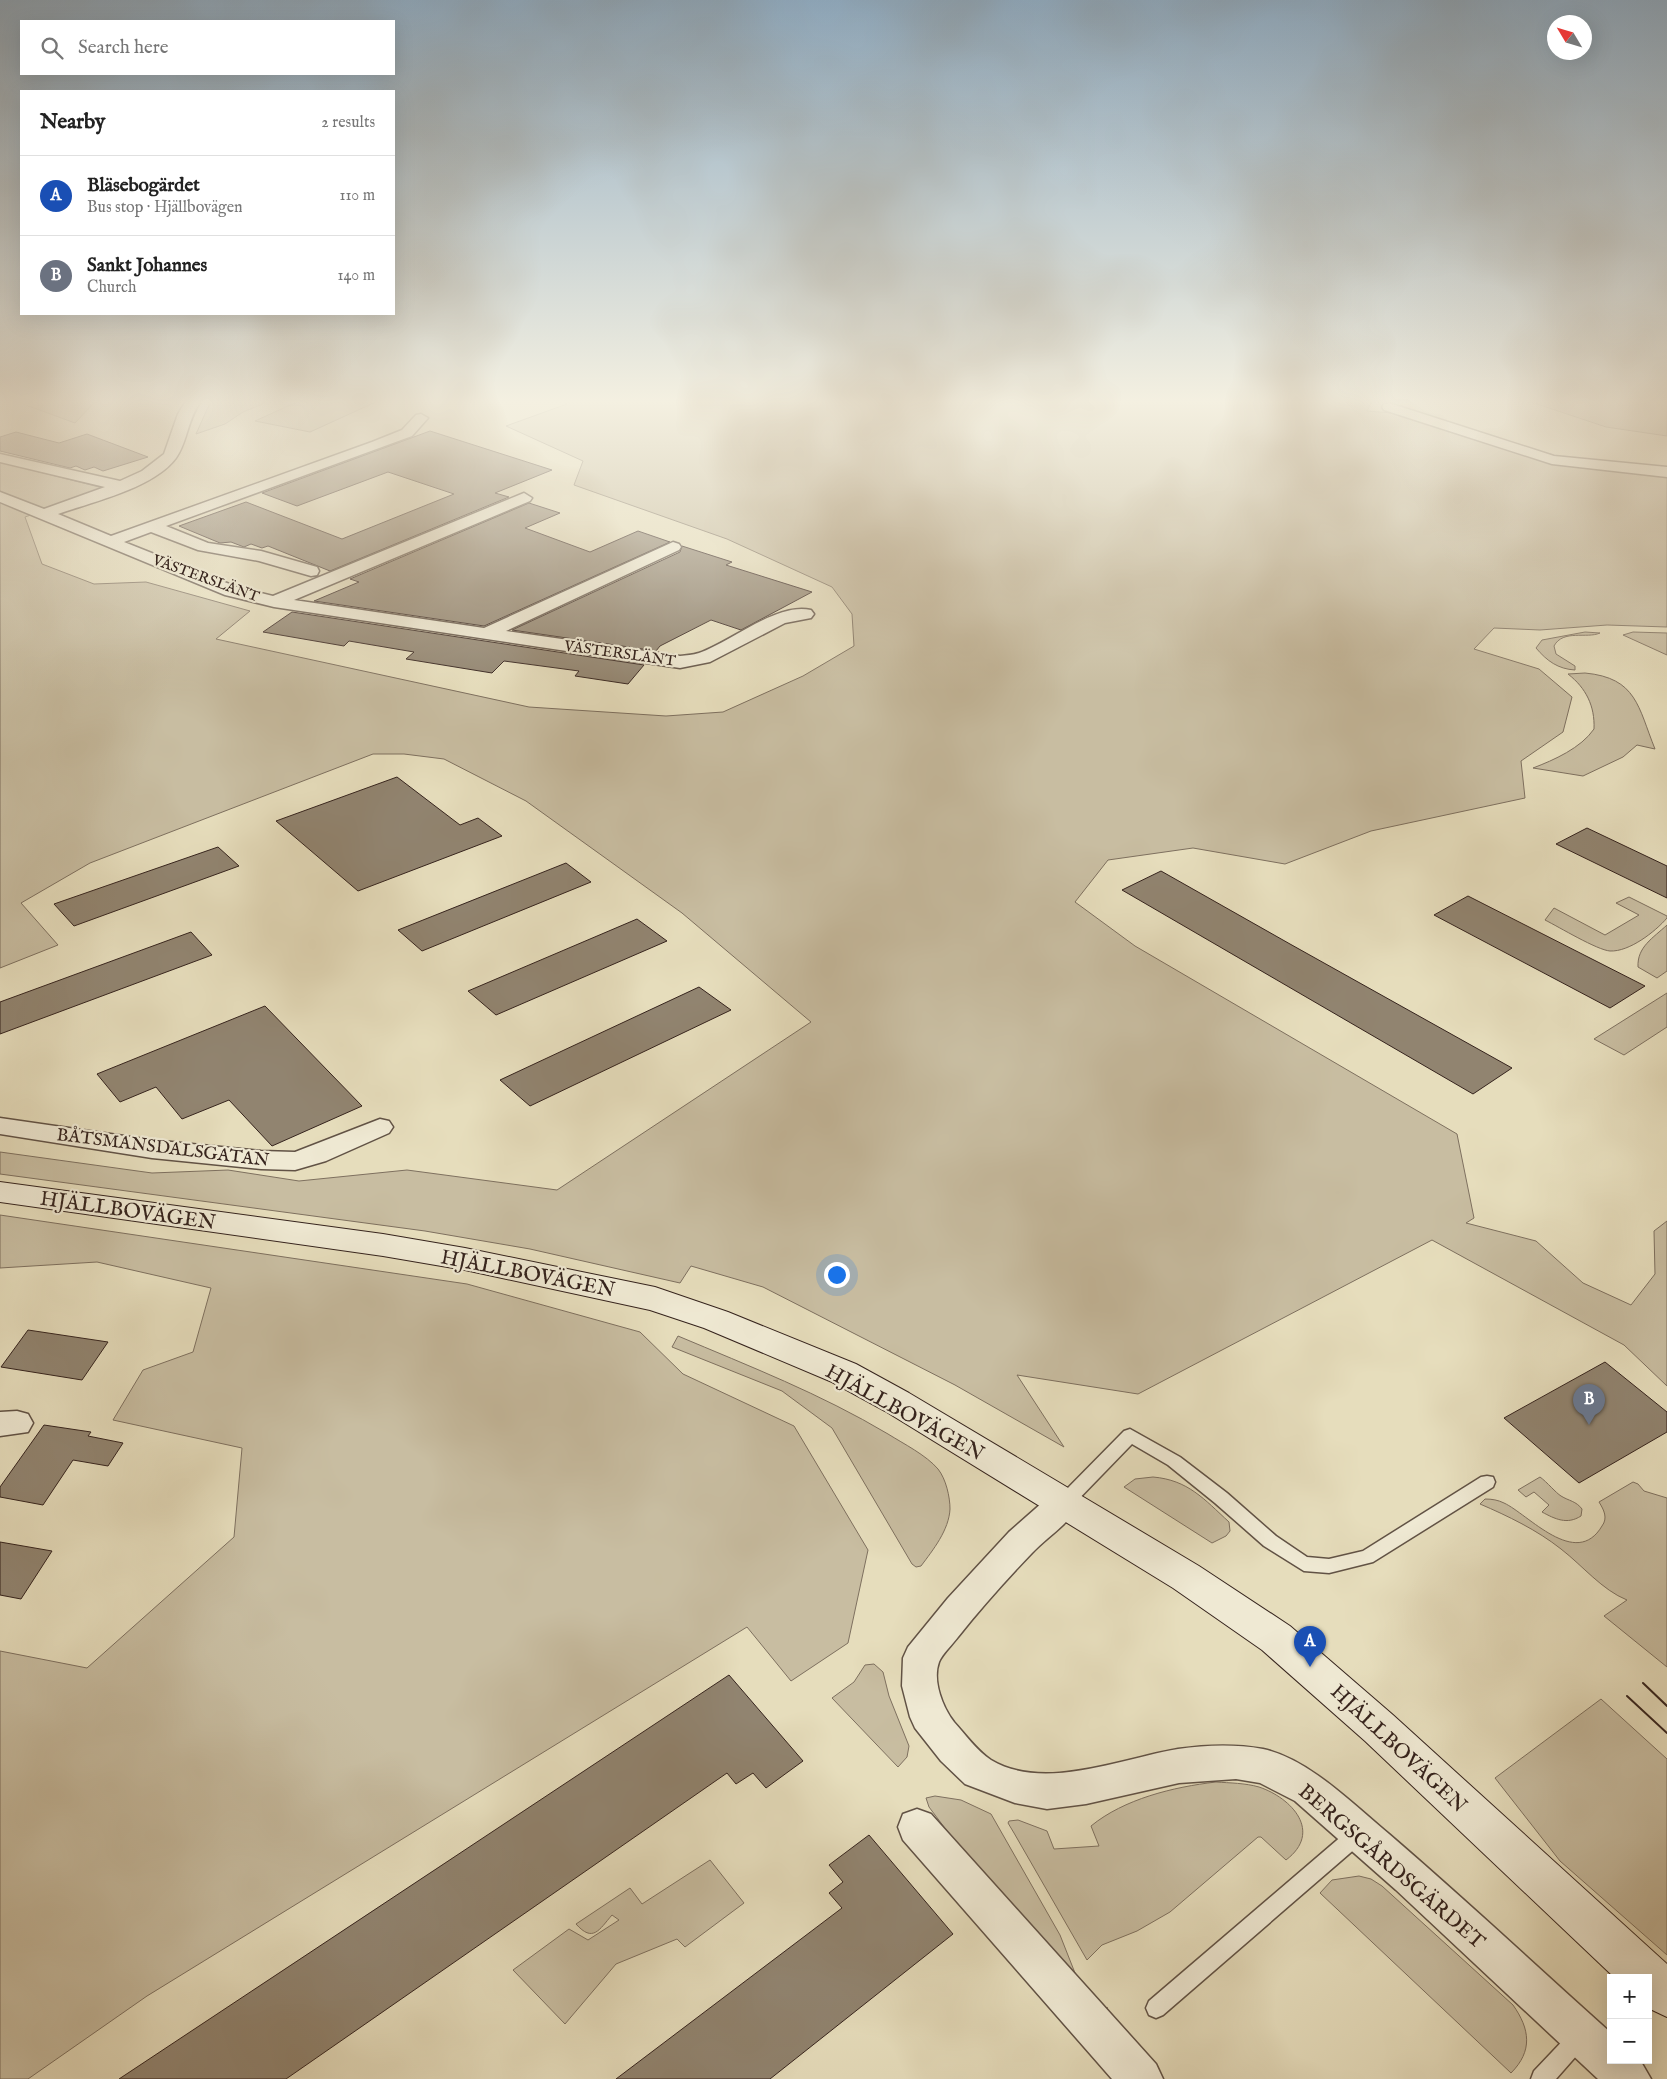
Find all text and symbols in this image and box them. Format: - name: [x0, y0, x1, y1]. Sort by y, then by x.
- north arrow: [1547, 15, 1592, 60]
- search box: [20, 20, 395, 75]
- icon: search: [38, 34, 66, 62]
- text: Search here: [78, 36, 169, 60]
- text: Nearby: [40, 109, 105, 136]
- text: 2 results: [321, 113, 375, 133]
- text: Bläsebogärdet: [87, 174, 200, 198]
- text: A: [51, 186, 61, 206]
- text: 110 m: [339, 186, 375, 206]
- text: Bus stop · Hjällbovägen: [87, 198, 243, 218]
- text: Sankt Johannes: [87, 254, 207, 278]
- text: B: [51, 266, 61, 286]
- text: 140 m: [337, 266, 375, 286]
- text: Church: [87, 278, 136, 298]
- street label: VÄSTERSLÄNT: [149, 550, 262, 607]
- street label: VÄSTERSLÄNT: [562, 636, 677, 671]
- street label: BÅTSMANSDALSGATAN: [55, 1122, 271, 1173]
- street label: HJÄLLBOVÄGEN: [38, 1185, 218, 1237]
- street label: HJÄLLBOVÄGEN: [438, 1243, 617, 1305]
- your location: [824, 1262, 850, 1288]
- street label: HJÄLLBOVÄGEN: [820, 1358, 989, 1468]
- pin: B: [1573, 1384, 1605, 1425]
- pin: A: [1294, 1626, 1326, 1667]
- street label: HJÄLLBOVÄGEN: [1324, 1678, 1473, 1819]
- street label: BERGSGÅRDSGÄRDET: [1292, 1778, 1491, 1956]
- map controls: [1607, 1974, 1652, 2064]
- button: +: [1607, 1974, 1652, 2019]
- button: −: [1607, 2019, 1652, 2064]

